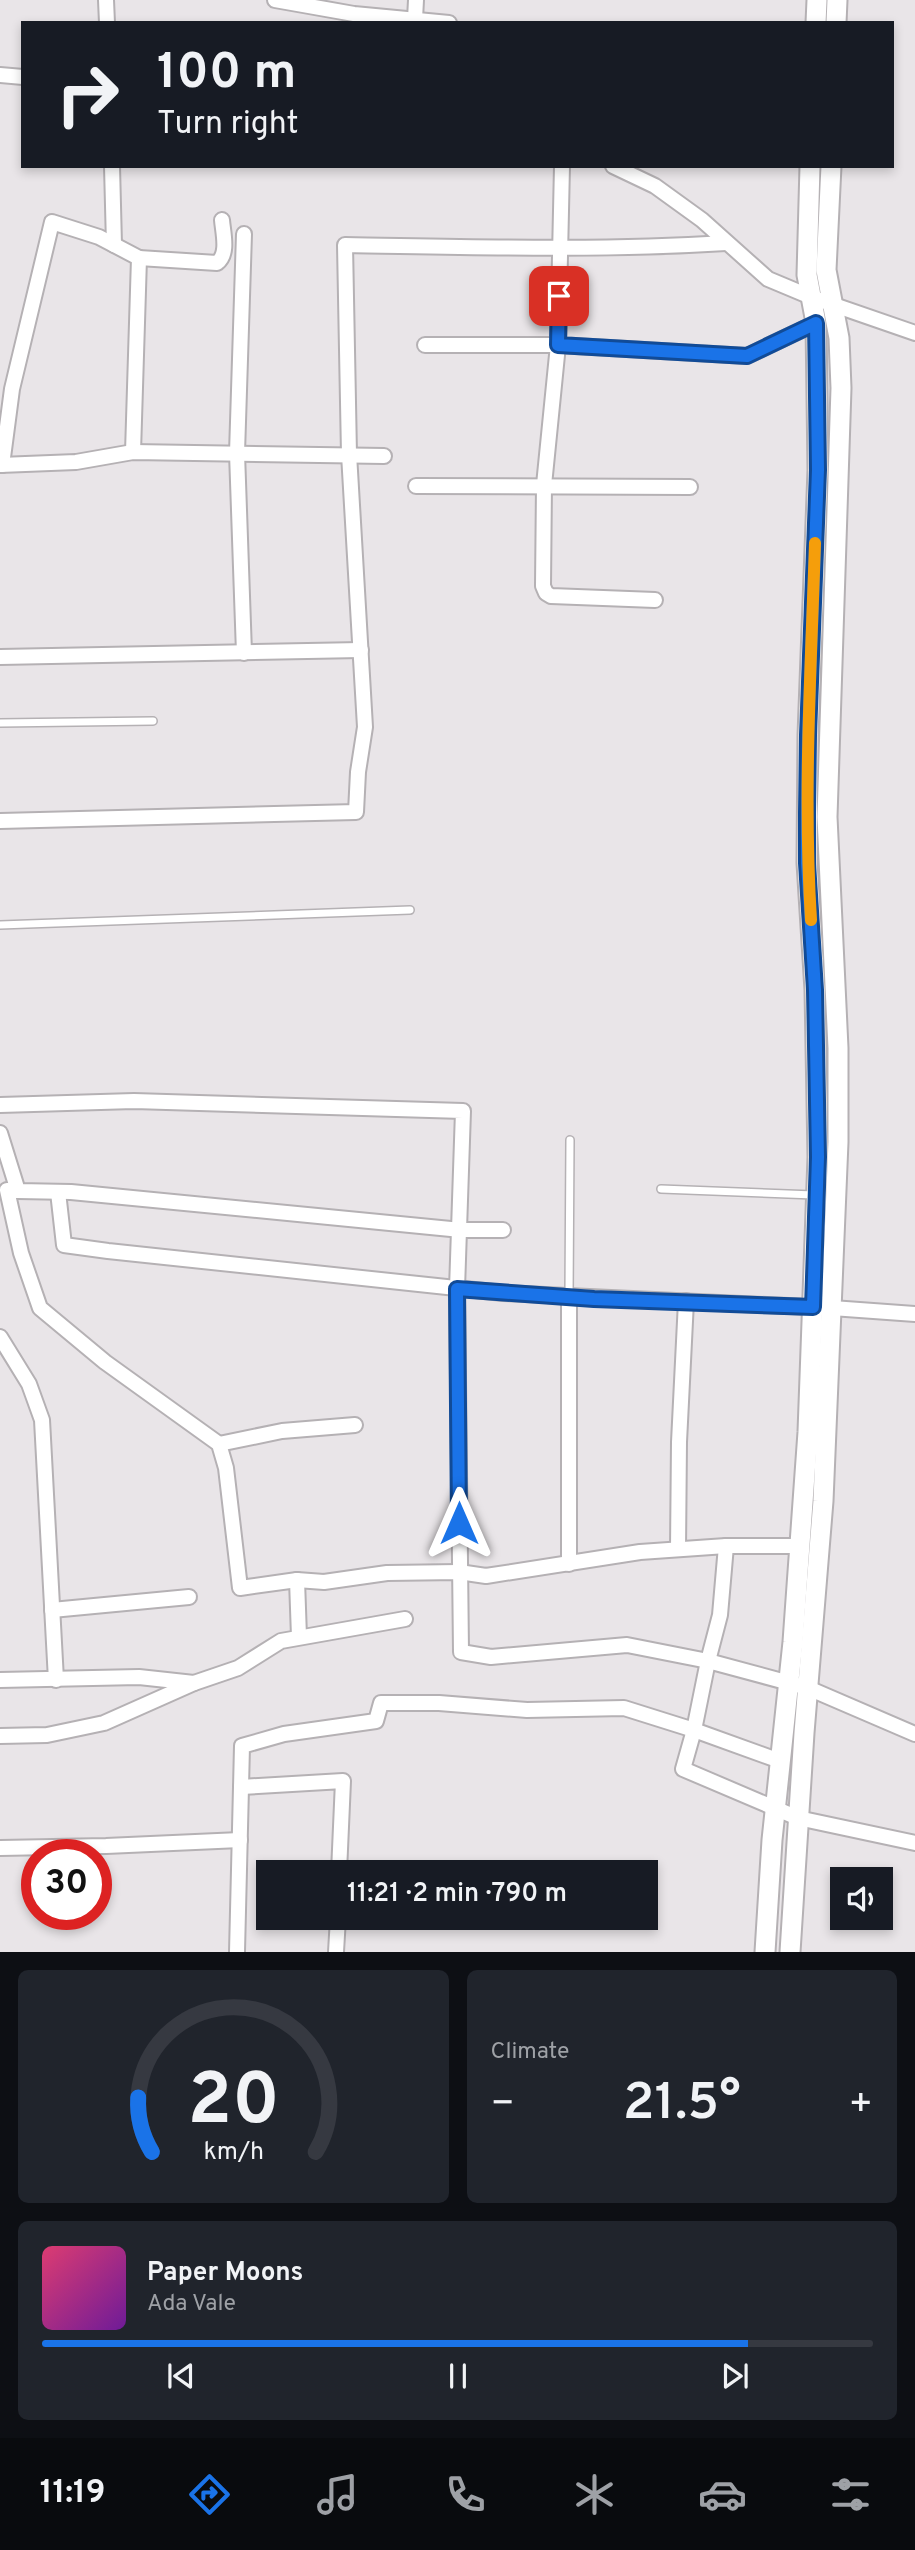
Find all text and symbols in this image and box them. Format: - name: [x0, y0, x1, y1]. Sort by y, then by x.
- text: 100 m: [157, 44, 296, 106]
- icon: right: [42, 49, 133, 140]
- text: Turn right: [157, 105, 299, 145]
- pin: [529, 266, 589, 326]
- icon: arrive: [540, 277, 578, 315]
- position arrow: [422, 1486, 496, 1560]
- speed limit sign: 30: [21, 1839, 112, 1930]
- map controls: [830, 1867, 893, 1930]
- button: sound: [830, 1867, 893, 1930]
- text: 11:21 · 2 min · 790 m: [347, 1878, 567, 1911]
- text: Climate: [491, 2038, 569, 2067]
- text: 20: [187, 2059, 279, 2151]
- text: 21.5°: [623, 2072, 741, 2138]
- text: −: [491, 2081, 515, 2130]
- text: +: [848, 2081, 873, 2130]
- text: km/h: [203, 2137, 264, 2169]
- text: Paper Moons: [147, 2257, 303, 2290]
- text: Ada Vale: [147, 2290, 236, 2319]
- icon: previous: [162, 2357, 200, 2395]
- icon: pause: [439, 2357, 477, 2395]
- icon: next: [716, 2357, 754, 2395]
- icon: directions: [185, 2470, 234, 2519]
- icon: music: [313, 2470, 362, 2519]
- icon: phone: [441, 2470, 490, 2519]
- icon: climate: [570, 2470, 619, 2519]
- icon: car: [698, 2470, 747, 2519]
- icon: filters: [826, 2470, 875, 2519]
- text: 11:19: [40, 2474, 105, 2514]

